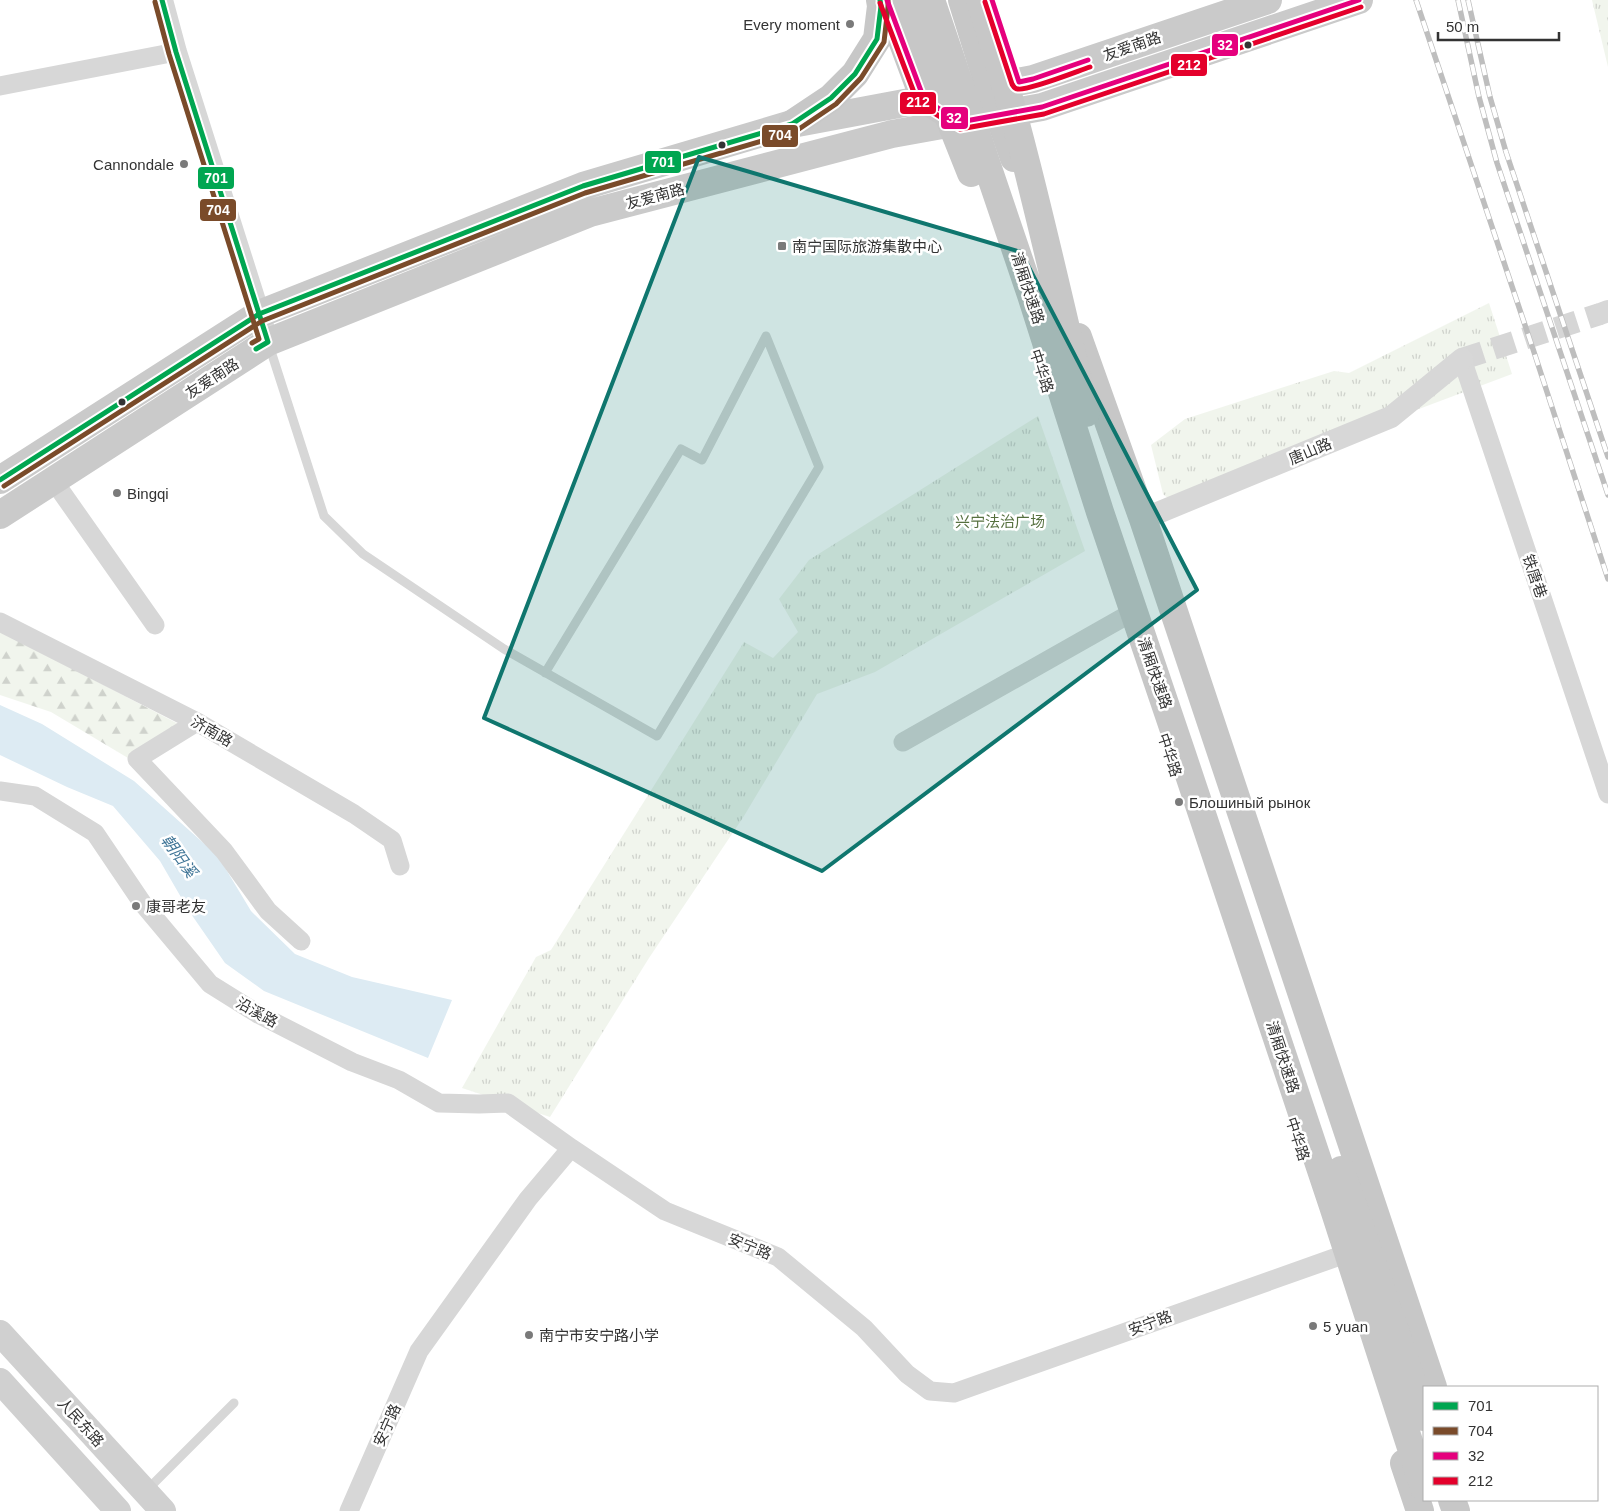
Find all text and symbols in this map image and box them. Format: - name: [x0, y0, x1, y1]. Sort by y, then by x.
- scale bar: [1438, 10, 1559, 42]
- place label: Every moment: [743, 16, 841, 33]
- marker: Every moment: [844, 18, 856, 30]
- text: 50 m: [1446, 18, 1479, 35]
- street label: 友爱南路: [1101, 28, 1163, 64]
- line badge: 32: [1211, 33, 1239, 57]
- text: 32: [1217, 37, 1233, 53]
- unlabelled marker: [1243, 40, 1253, 50]
- line badge: 212: [1170, 53, 1208, 77]
- text: 212: [1177, 57, 1201, 73]
- line badge: 212: [899, 91, 937, 115]
- text: 212: [906, 94, 930, 110]
- line badge: 32: [940, 106, 969, 130]
- text: 32: [946, 110, 962, 126]
- line badge: 704: [761, 124, 799, 148]
- text: 704: [768, 127, 792, 143]
- unlabelled marker: [717, 140, 727, 150]
- line badge: 701: [644, 150, 682, 174]
- text: 701: [651, 154, 675, 170]
- place label: Cannondale: [93, 156, 174, 173]
- marker: Cannondale: [178, 158, 190, 170]
- line badge: 701: [197, 166, 235, 190]
- text: 701: [204, 170, 228, 186]
- street label: 友爱南路: [624, 180, 686, 212]
- line badge: 704: [199, 198, 237, 222]
- text: 704: [206, 202, 230, 218]
- place label: 南宁国际旅游集散中心: [792, 238, 942, 255]
- marker: 南宁国际旅游集散中心: [776, 240, 788, 252]
- street label: 清厢快速路: [1008, 250, 1048, 326]
- street label: 中华路: [1027, 347, 1057, 395]
- street label: 友爱南路: [182, 355, 242, 401]
- unlabelled marker: [117, 397, 127, 407]
- street label: 唐山路: [1286, 434, 1334, 468]
- place label: Bingqi: [127, 485, 169, 502]
- marker: Bingqi: [111, 487, 123, 499]
- park label: 兴宁法治广场: [955, 513, 1045, 530]
- street label: 铁唐巷: [1520, 552, 1550, 600]
- street label: 清厢快速路: [1135, 635, 1175, 711]
- street label: 济南路: [188, 712, 236, 750]
- street label: 中华路: [1155, 731, 1185, 779]
- place label: Блошиный рынок: [1189, 794, 1311, 811]
- marker: Блошиный рынок: [1173, 796, 1185, 808]
- water label: 朝阳溪: [158, 832, 201, 882]
- place label: 康哥老友: [146, 898, 206, 915]
- marker: 康哥老友: [130, 900, 142, 912]
- street label: 沿溪路: [233, 994, 281, 1030]
- street label: 清厢快速路: [1263, 1019, 1303, 1095]
- street label: 中华路: [1283, 1115, 1313, 1163]
- street label: 安宁路: [726, 1230, 774, 1262]
- street label: 安宁路: [1126, 1307, 1174, 1339]
- place label: 5 yuan: [1323, 1318, 1368, 1335]
- marker: 5 yuan: [1307, 1320, 1319, 1332]
- place label: 南宁市安宁路小学: [539, 1327, 659, 1344]
- marker: 南宁市安宁路小学: [523, 1329, 535, 1341]
- legend: [1423, 1386, 1598, 1501]
- street label: 人民东路: [55, 1394, 107, 1450]
- text: 701: [1468, 1397, 1493, 1414]
- street label: 安宁路: [370, 1401, 404, 1449]
- text: 704: [1468, 1422, 1493, 1439]
- text: 32: [1468, 1447, 1485, 1464]
- text: 212: [1468, 1472, 1493, 1489]

